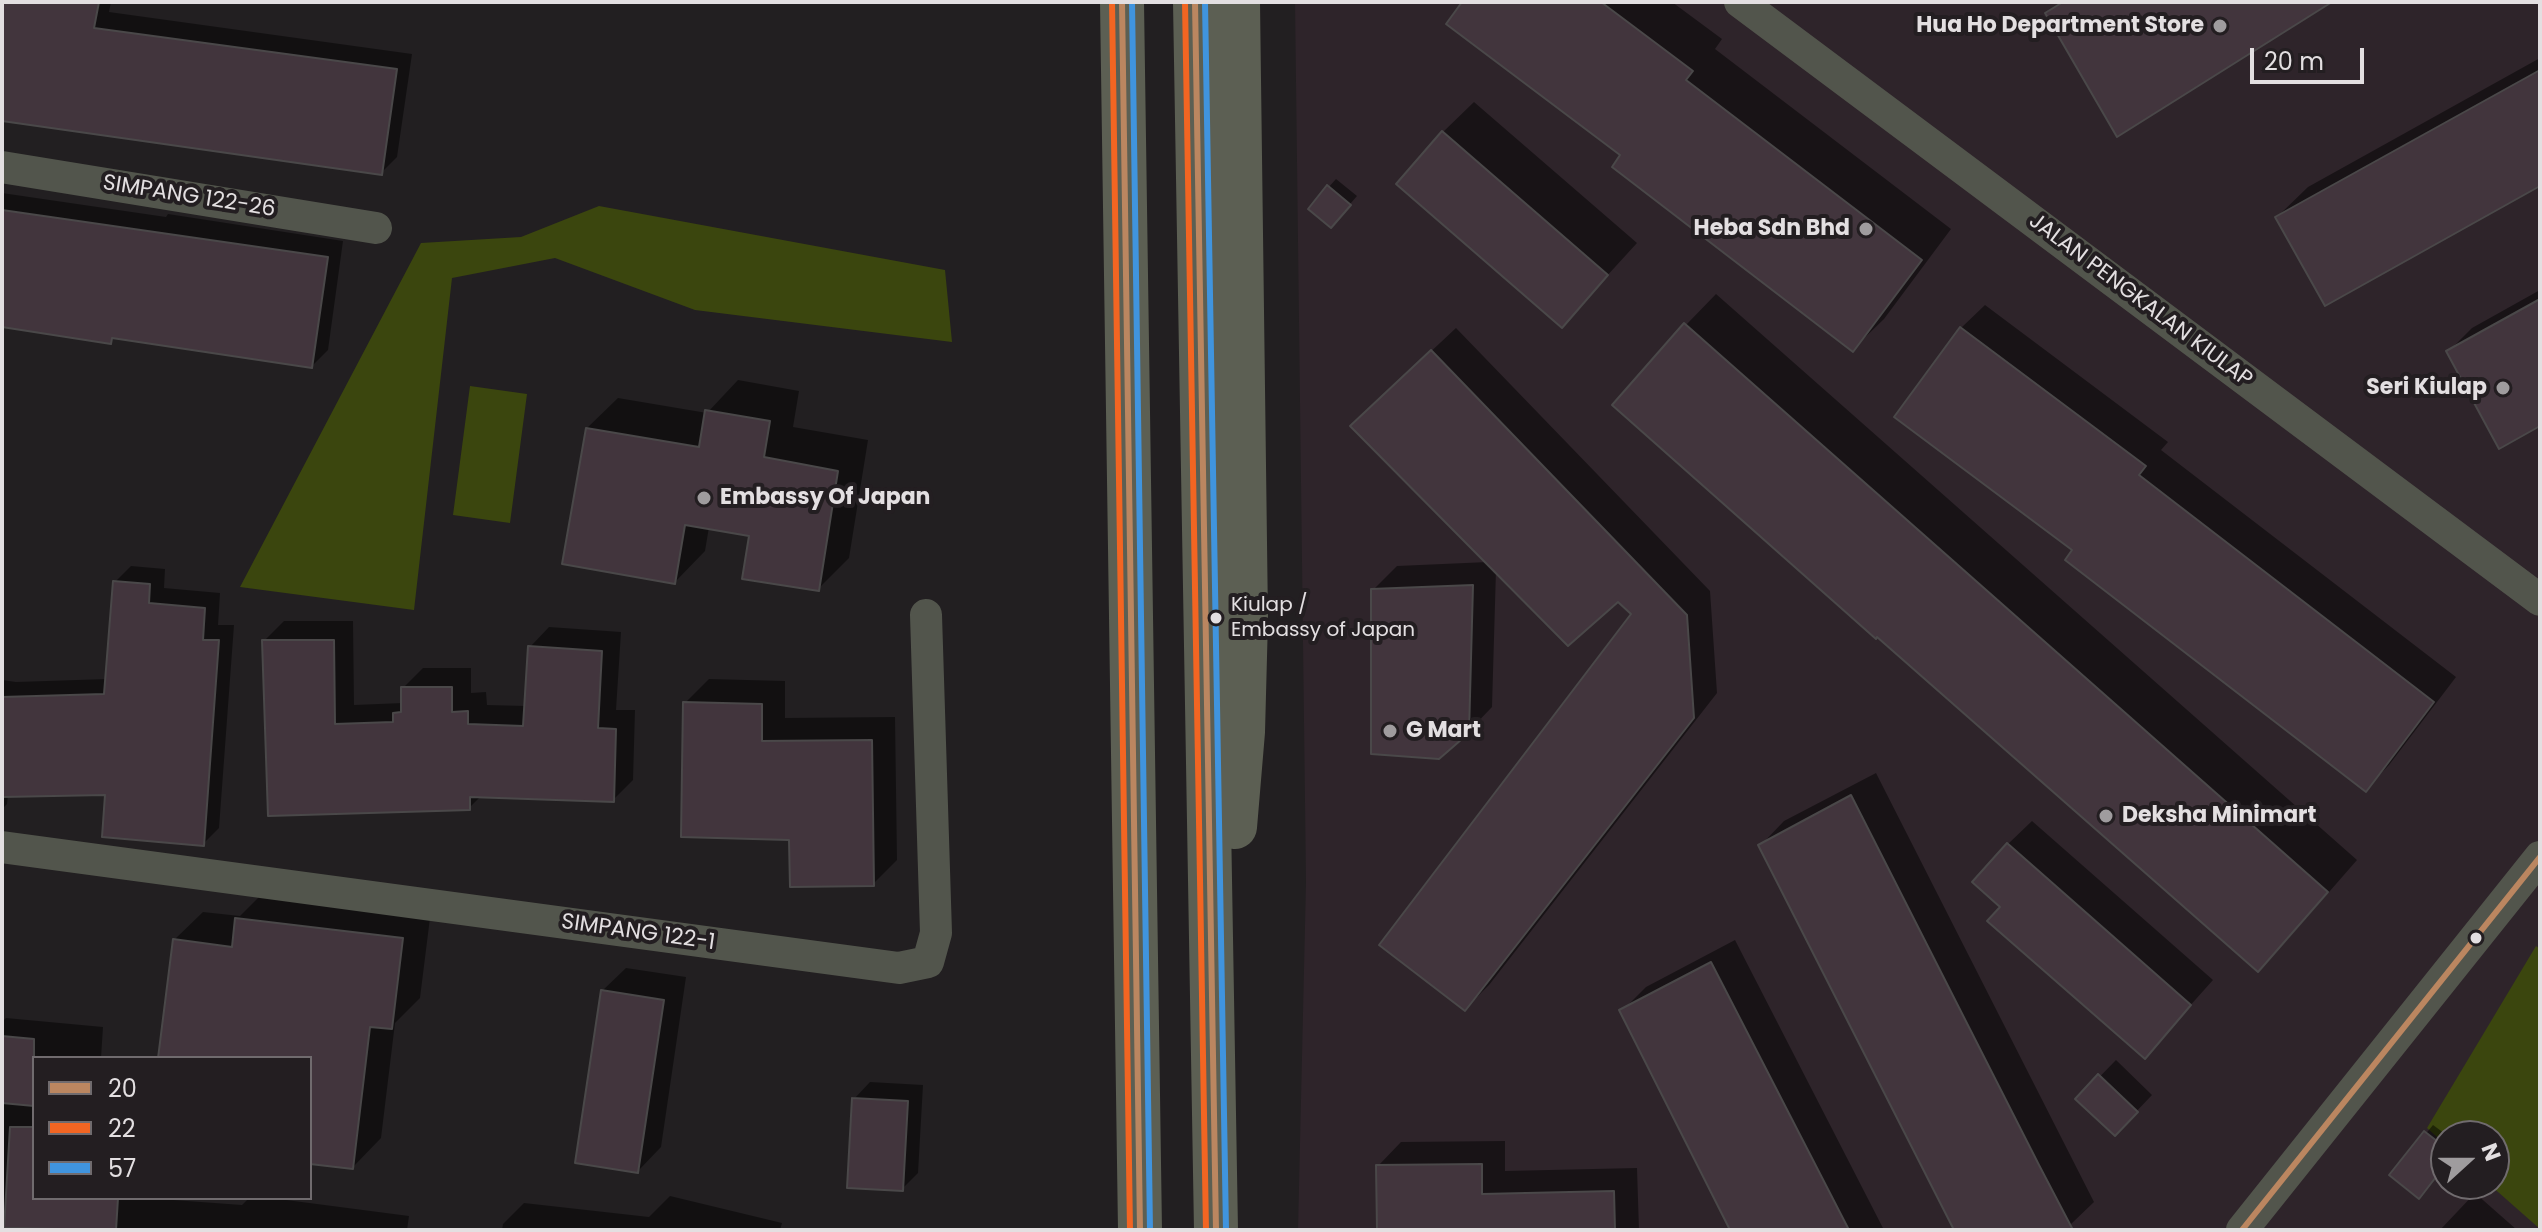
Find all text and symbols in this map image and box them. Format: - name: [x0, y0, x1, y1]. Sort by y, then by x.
- place label: Hua Ho Department Store: [1916, 13, 2204, 39]
- marker: Hua Ho Department Store: [2211, 17, 2229, 35]
- scale bar: [2254, 32, 2368, 82]
- text: 20 m: [2264, 45, 2324, 78]
- street label: SIMPANG 122-26: [101, 170, 277, 224]
- street label: JALAN PENGKALAN KIULAP: [2023, 208, 2257, 394]
- place label: Heba Sdn Bhd: [1694, 216, 1850, 242]
- marker: Heba Sdn Bhd: [1857, 220, 1875, 238]
- place label: Seri Kiulap: [2366, 375, 2487, 401]
- marker: Seri Kiulap: [2494, 379, 2512, 397]
- place label: Embassy Of Japan: [720, 485, 930, 511]
- marker: Embassy Of Japan: [695, 489, 713, 507]
- place label: Kiulap / Embassy of Japan: [1231, 594, 1415, 641]
- marker: Kiulap / Embassy of Japan: [1208, 610, 1224, 626]
- place label: G Mart: [1406, 718, 1481, 744]
- marker: G Mart: [1381, 722, 1399, 740]
- place label: Deksha Minimart: [2122, 803, 2316, 829]
- marker: Deksha Minimart: [2097, 807, 2115, 825]
- street label: SIMPANG 122-1: [560, 909, 716, 957]
- unlabelled marker: [2468, 930, 2484, 946]
- legend: [32, 1056, 312, 1200]
- text: 20: [108, 1072, 137, 1105]
- text: 22: [108, 1112, 136, 1145]
- north arrow: [2430, 1120, 2510, 1200]
- text: N: [2474, 1139, 2508, 1165]
- text: 57: [108, 1152, 136, 1185]

